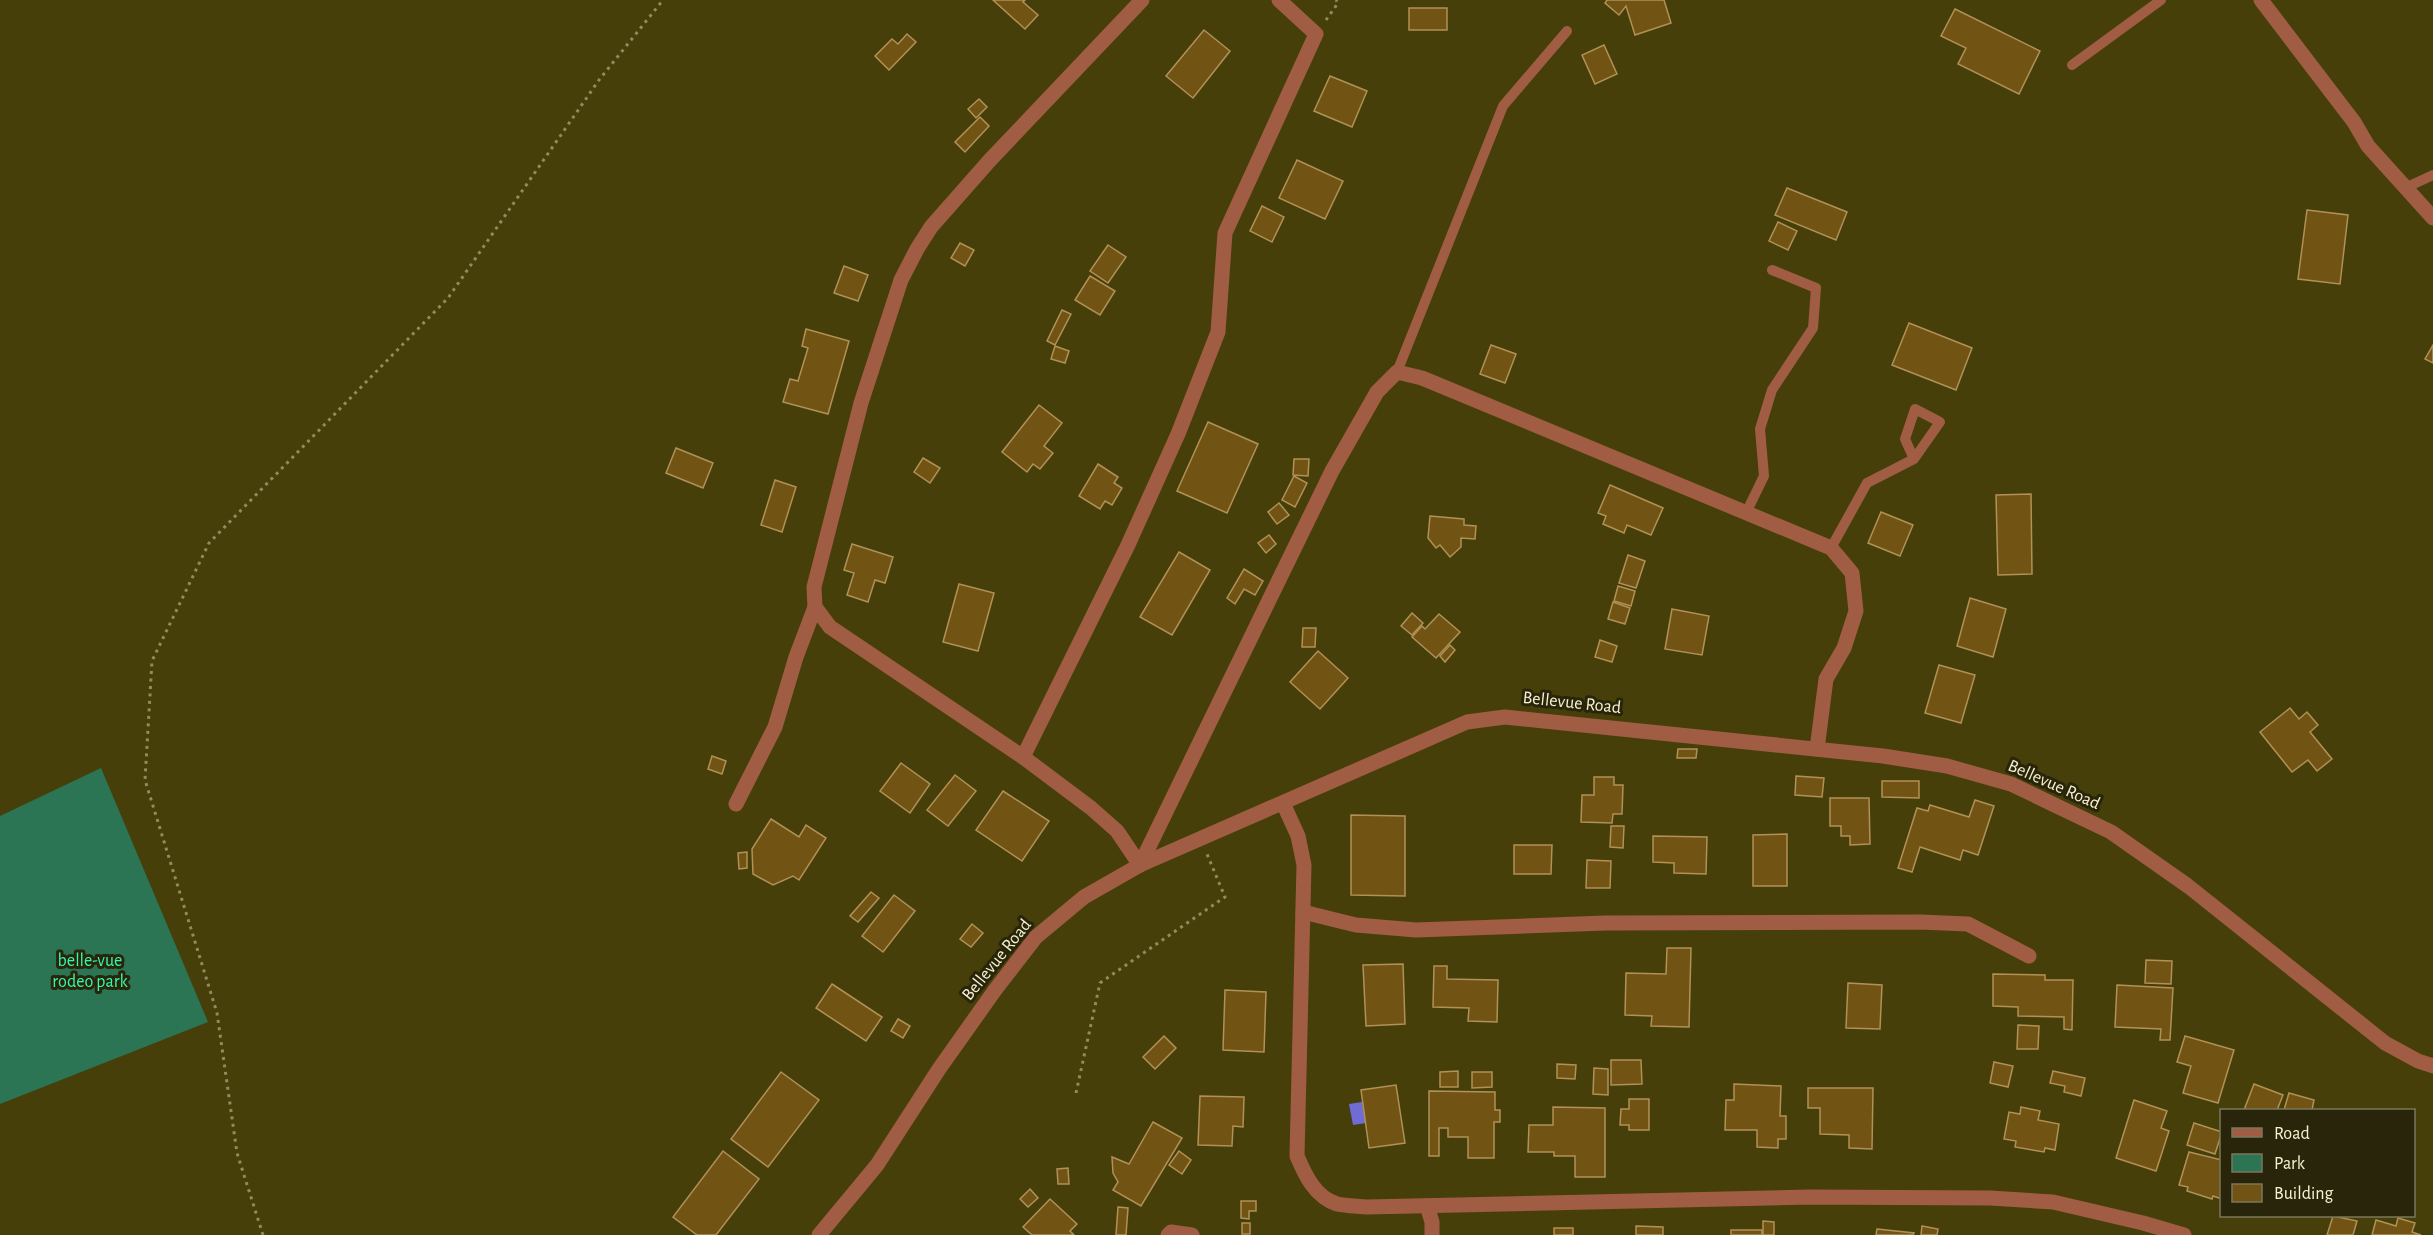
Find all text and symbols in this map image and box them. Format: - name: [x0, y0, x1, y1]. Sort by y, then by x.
- street label: Bellevue Road: [1522, 689, 1622, 717]
- street label: Bellevue Road: [2005, 757, 2103, 813]
- street label: Bellevue Road: [959, 916, 1035, 1004]
- park label: belle-vue rodeo park: [52, 952, 128, 991]
- legend: [2220, 1109, 2415, 1217]
- text: Road: [2274, 1125, 2310, 1143]
- text: Park: [2274, 1155, 2306, 1173]
- text: Building: [2274, 1185, 2334, 1203]

